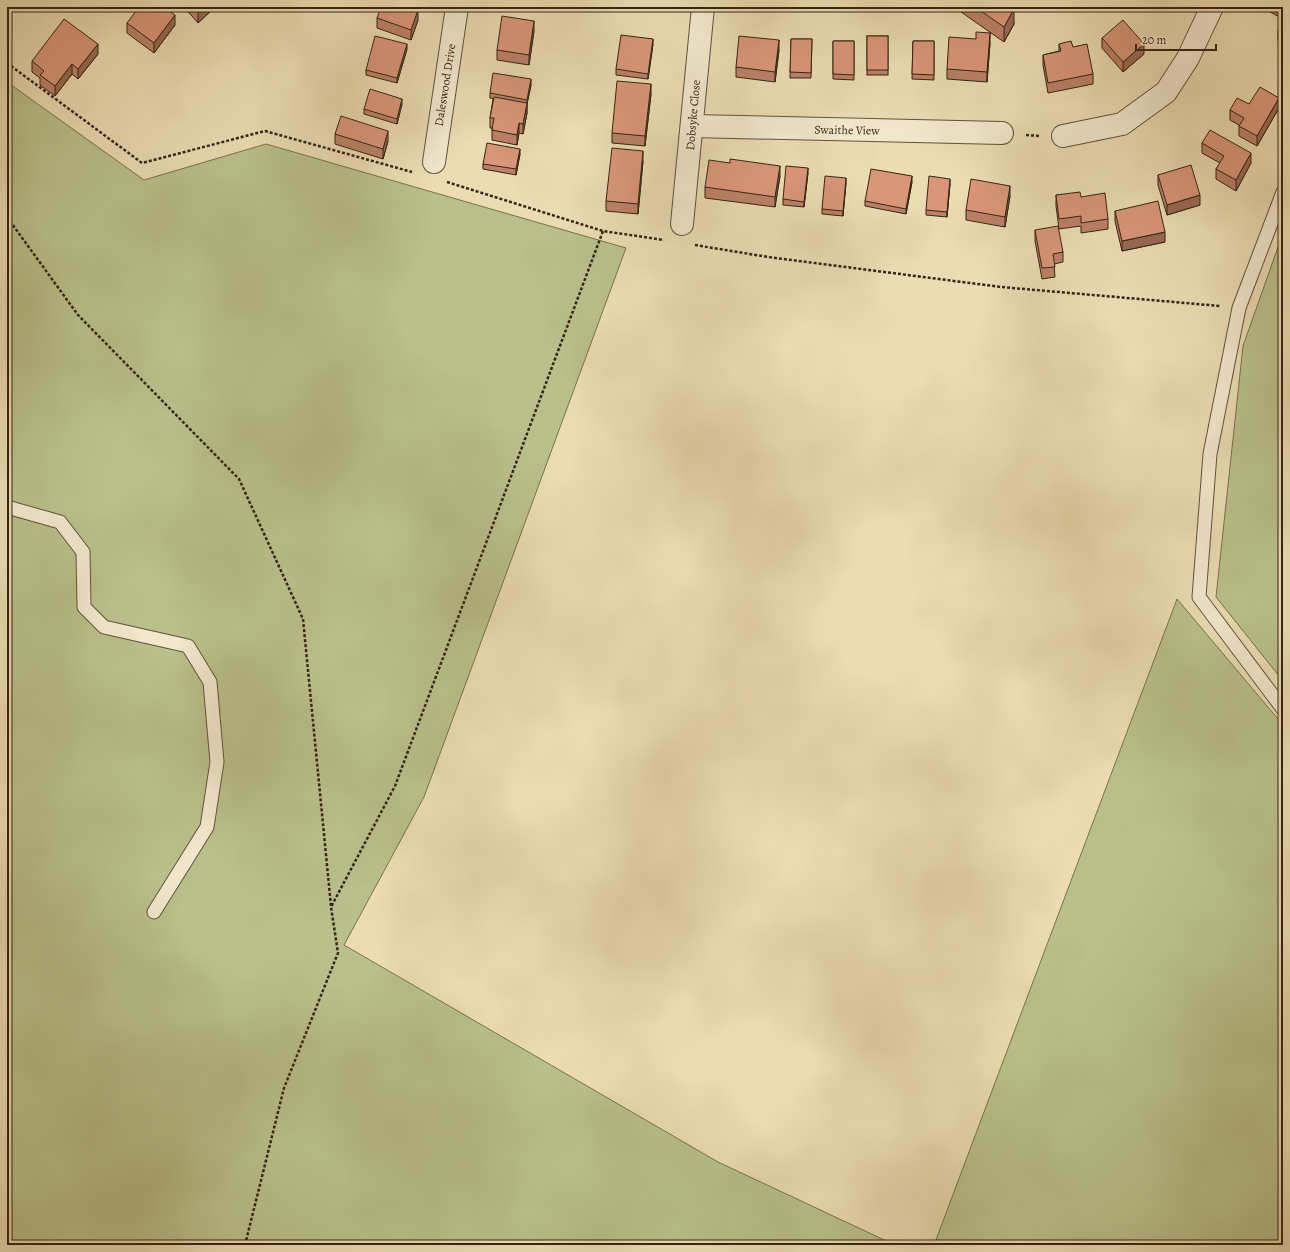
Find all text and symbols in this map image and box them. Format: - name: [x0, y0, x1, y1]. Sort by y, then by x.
- scale bar: [1136, 26, 1216, 52]
- text: 20 m: [1142, 32, 1166, 48]
- street label: Daleswood Drive: [431, 43, 459, 127]
- street label: Dobsyke Close: [682, 79, 704, 151]
- street label: Swaithe View: [814, 121, 880, 139]

